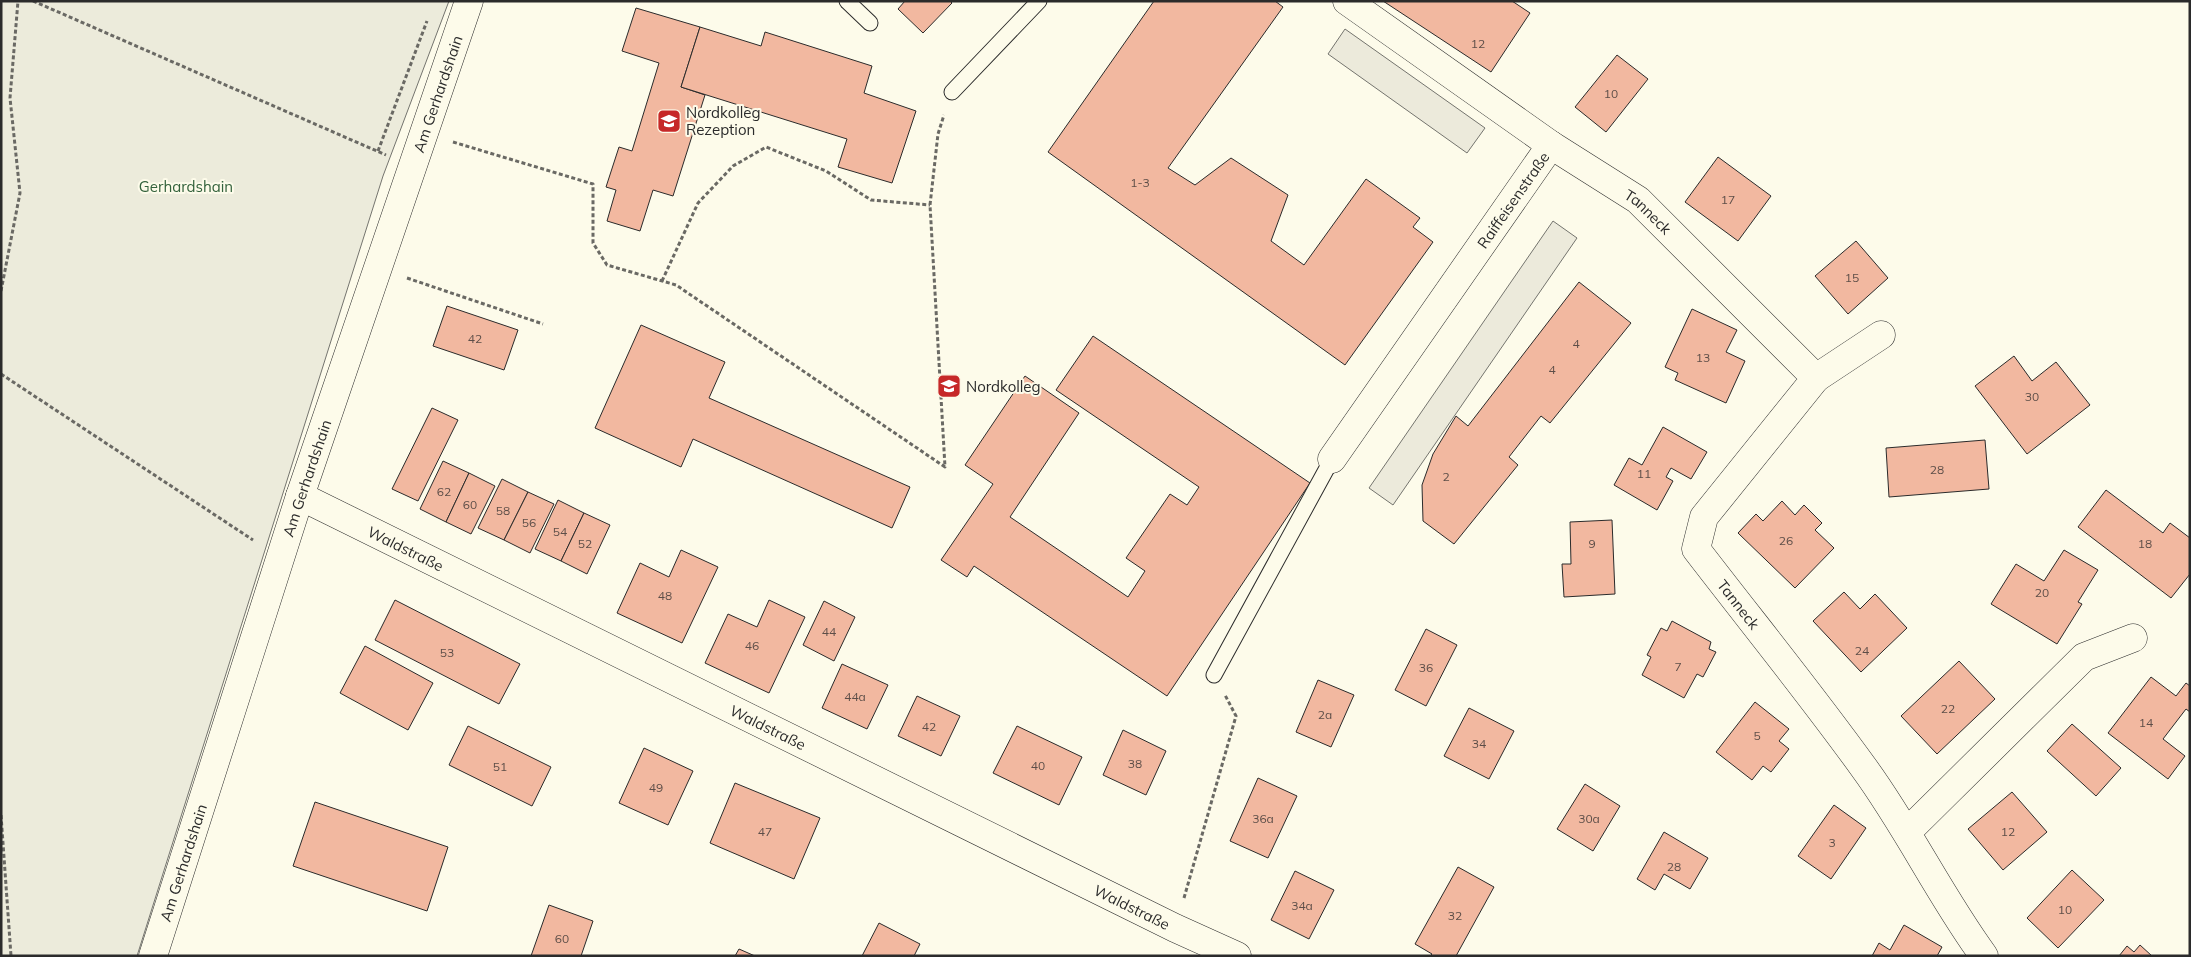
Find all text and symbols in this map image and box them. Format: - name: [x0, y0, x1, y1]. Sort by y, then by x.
- street label: Am Gerhardshain: [409, 33, 466, 155]
- house number: 12: [1471, 36, 1485, 51]
- house number: 10: [1604, 86, 1618, 101]
- place label: Nordkolleg Rezeption: [686, 103, 761, 139]
- school or university icon: Nordkolleg Rezeption: [656, 108, 682, 134]
- street label: Raiffeisenstraße: [1473, 148, 1553, 252]
- house number: 1-3: [1130, 175, 1150, 190]
- park label: Gerhardshain: [139, 177, 233, 196]
- street label: Tanneck: [1621, 185, 1676, 238]
- house number: 17: [1721, 192, 1735, 207]
- house number: 15: [1845, 270, 1859, 285]
- house number: 42: [468, 331, 482, 346]
- house number: 4: [1572, 336, 1580, 351]
- house number: 13: [1696, 350, 1710, 365]
- house number: 4: [1548, 362, 1556, 377]
- school or university icon: Nordkolleg: [936, 373, 962, 399]
- place label: Nordkolleg: [966, 377, 1041, 396]
- house number: 30: [2025, 389, 2039, 404]
- street label: Am Gerhardshain: [278, 417, 335, 539]
- house number: 28: [1930, 462, 1944, 477]
- house number: 11: [1637, 466, 1651, 481]
- house number: 2: [1442, 469, 1450, 484]
- house number: 62: [437, 484, 451, 499]
- house number: 60: [463, 497, 477, 512]
- house number: 58: [496, 503, 510, 518]
- house number: 56: [522, 515, 536, 530]
- street label: Waldstraße: [365, 522, 447, 575]
- house number: 54: [553, 524, 567, 539]
- house number: 26: [1779, 533, 1793, 548]
- house number: 52: [578, 536, 592, 551]
- house number: 9: [1588, 536, 1596, 551]
- house number: 18: [2138, 536, 2152, 551]
- street label: Tanneck: [1714, 576, 1764, 633]
- house number: 20: [2035, 585, 2049, 600]
- house number: 48: [658, 588, 672, 603]
- house number: 44: [822, 624, 836, 639]
- house number: 46: [745, 638, 759, 653]
- house number: 24: [1855, 643, 1869, 658]
- house number: 53: [440, 645, 454, 660]
- house number: 7: [1674, 659, 1682, 674]
- house number: 36: [1419, 660, 1433, 675]
- house number: 44a: [844, 689, 866, 704]
- street label: Waldstraße: [727, 700, 809, 754]
- house number: 22: [1941, 701, 1955, 716]
- house number: 2a: [1318, 707, 1332, 722]
- house number: 14: [2139, 715, 2153, 730]
- house number: 42: [922, 719, 936, 734]
- house number: 5: [1753, 728, 1761, 743]
- house number: 34: [1472, 736, 1486, 751]
- house number: 38: [1128, 756, 1142, 771]
- house number: 40: [1031, 758, 1045, 773]
- house number: 51: [493, 759, 507, 774]
- house number: 49: [649, 780, 663, 795]
- street label: Am Gerhardshain: [155, 801, 211, 924]
- house number: 36a: [1252, 811, 1274, 826]
- house number: 30a: [1578, 811, 1600, 826]
- house number: 47: [758, 824, 772, 839]
- house number: 12: [2001, 824, 2015, 839]
- house number: 3: [1828, 835, 1836, 850]
- house number: 28: [1667, 859, 1681, 874]
- street label: Waldstraße: [1091, 880, 1173, 934]
- house number: 34a: [1291, 898, 1313, 913]
- house number: 10: [2058, 902, 2072, 917]
- house number: 32: [1448, 908, 1462, 923]
- house number: 60: [555, 931, 569, 946]

